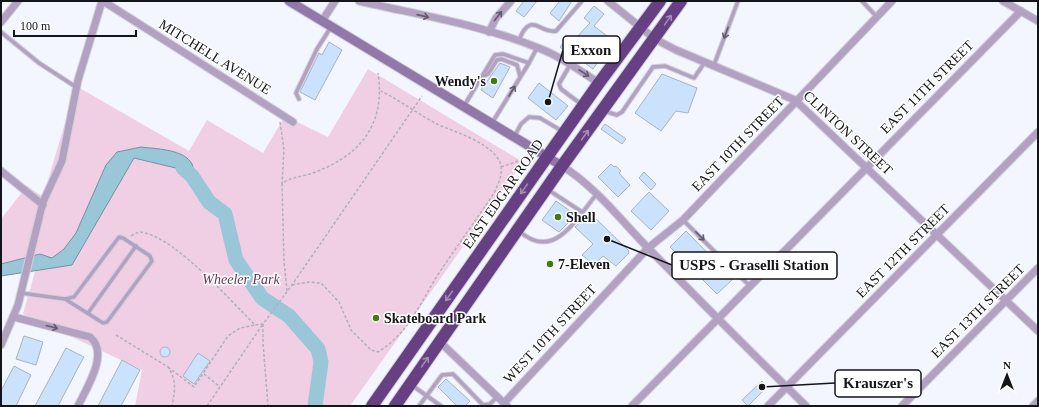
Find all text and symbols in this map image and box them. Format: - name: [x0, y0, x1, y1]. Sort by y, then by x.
- one-way arrow: [494, 10, 503, 21]
- scale bar: [14, 12, 136, 38]
- one-way arrow: [416, 12, 429, 20]
- one-way arrow: [664, 15, 672, 26]
- street label: MITCHELL AVENUE: [156, 17, 274, 97]
- text: 100 m: [20, 19, 51, 33]
- one-way arrow: [721, 27, 729, 39]
- callout: Exxon: [563, 36, 620, 63]
- street label: EAST 11TH STREET: [877, 37, 977, 137]
- text: Exxon: [571, 42, 612, 58]
- one-way arrow: [578, 70, 590, 78]
- place label: Wendy's: [435, 74, 487, 89]
- marker: Wendy's: [489, 76, 499, 86]
- one-way arrow: [508, 85, 516, 97]
- street label: CLINTON STREET: [800, 88, 896, 178]
- street label: EAST 10TH STREET: [689, 93, 787, 194]
- one-way arrow: [581, 129, 589, 140]
- street label: EAST EDGAR ROAD: [460, 137, 546, 251]
- one-way arrow: [520, 184, 528, 195]
- street label: EAST 12TH STREET: [853, 201, 953, 301]
- place label: Shell: [566, 210, 596, 225]
- marker: Shell: [553, 212, 563, 222]
- one-way arrow: [695, 231, 705, 241]
- callout: USPS - Graselli Station: [672, 252, 837, 279]
- place label: 7-Eleven: [558, 257, 610, 272]
- text: USPS - Graselli Station: [679, 257, 829, 273]
- marker: 7-Eleven: [545, 259, 555, 269]
- street label: EAST 13TH STREET: [928, 261, 1028, 361]
- park label: Wheeler Park: [202, 272, 280, 287]
- street label: WEST 10TH STREET: [501, 281, 600, 386]
- one-way arrow: [445, 290, 453, 301]
- place label: Skateboard Park: [384, 311, 487, 326]
- marker: Skateboard Park: [371, 313, 381, 323]
- one-way arrow: [45, 324, 58, 331]
- north arrow: [987, 355, 1027, 395]
- one-way arrow: [421, 357, 429, 368]
- text: N: [1003, 359, 1011, 371]
- callout: Krauszer's: [835, 370, 921, 397]
- text: Krauszer's: [843, 375, 913, 391]

